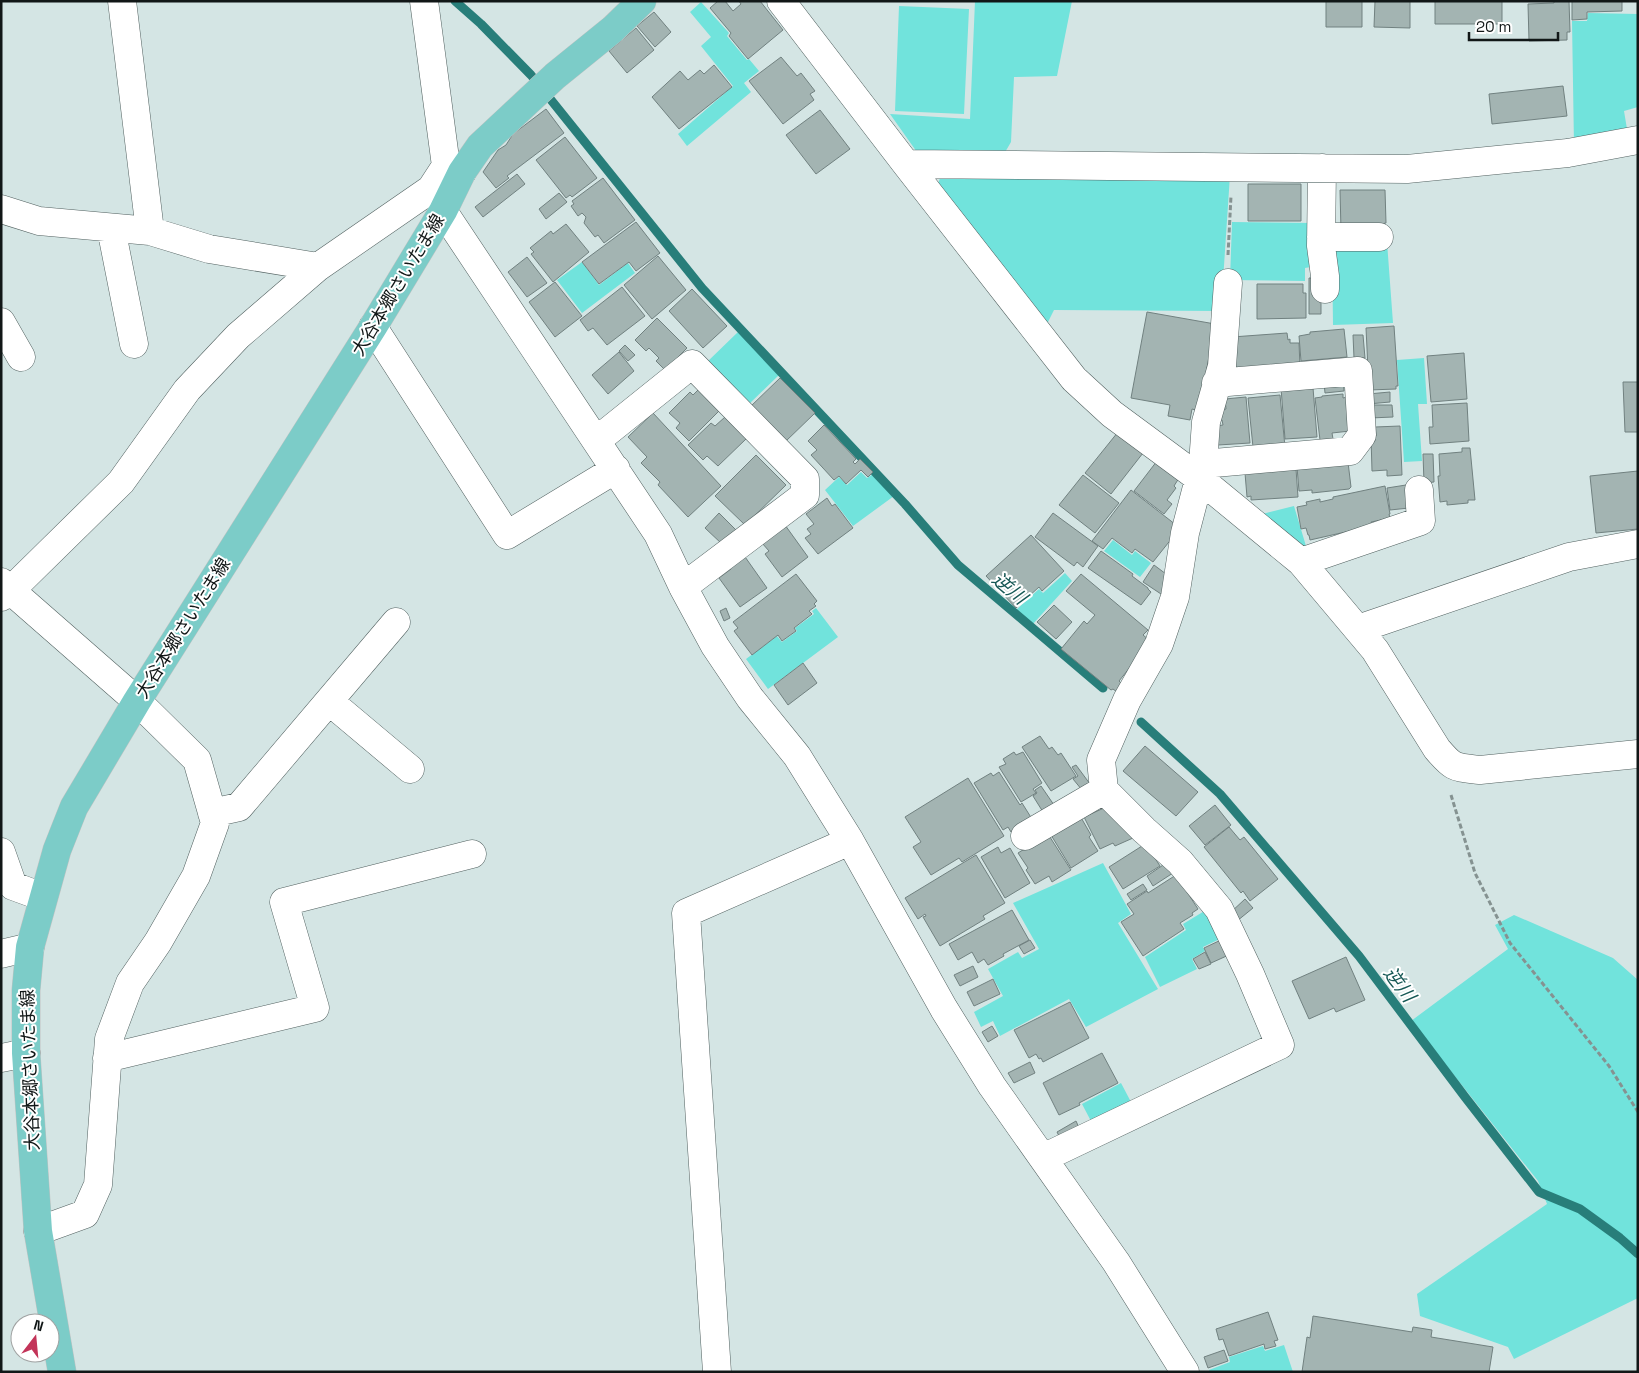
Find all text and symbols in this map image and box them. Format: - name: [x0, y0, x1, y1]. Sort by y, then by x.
- scale bar: [1469, 10, 1558, 42]
- text: 20 m: [1476, 17, 1511, 36]
- street label: 大谷本郷さいたま線: [346, 210, 449, 360]
- street label: 大谷本郷さいたま線: [130, 553, 235, 702]
- water label: 逆川: [987, 567, 1034, 611]
- water label: 逆川: [1378, 962, 1422, 1009]
- street label: 大谷本郷さいたま線: [15, 989, 44, 1151]
- north arrow: [10, 1313, 60, 1363]
- text: N: [32, 1316, 46, 1335]

